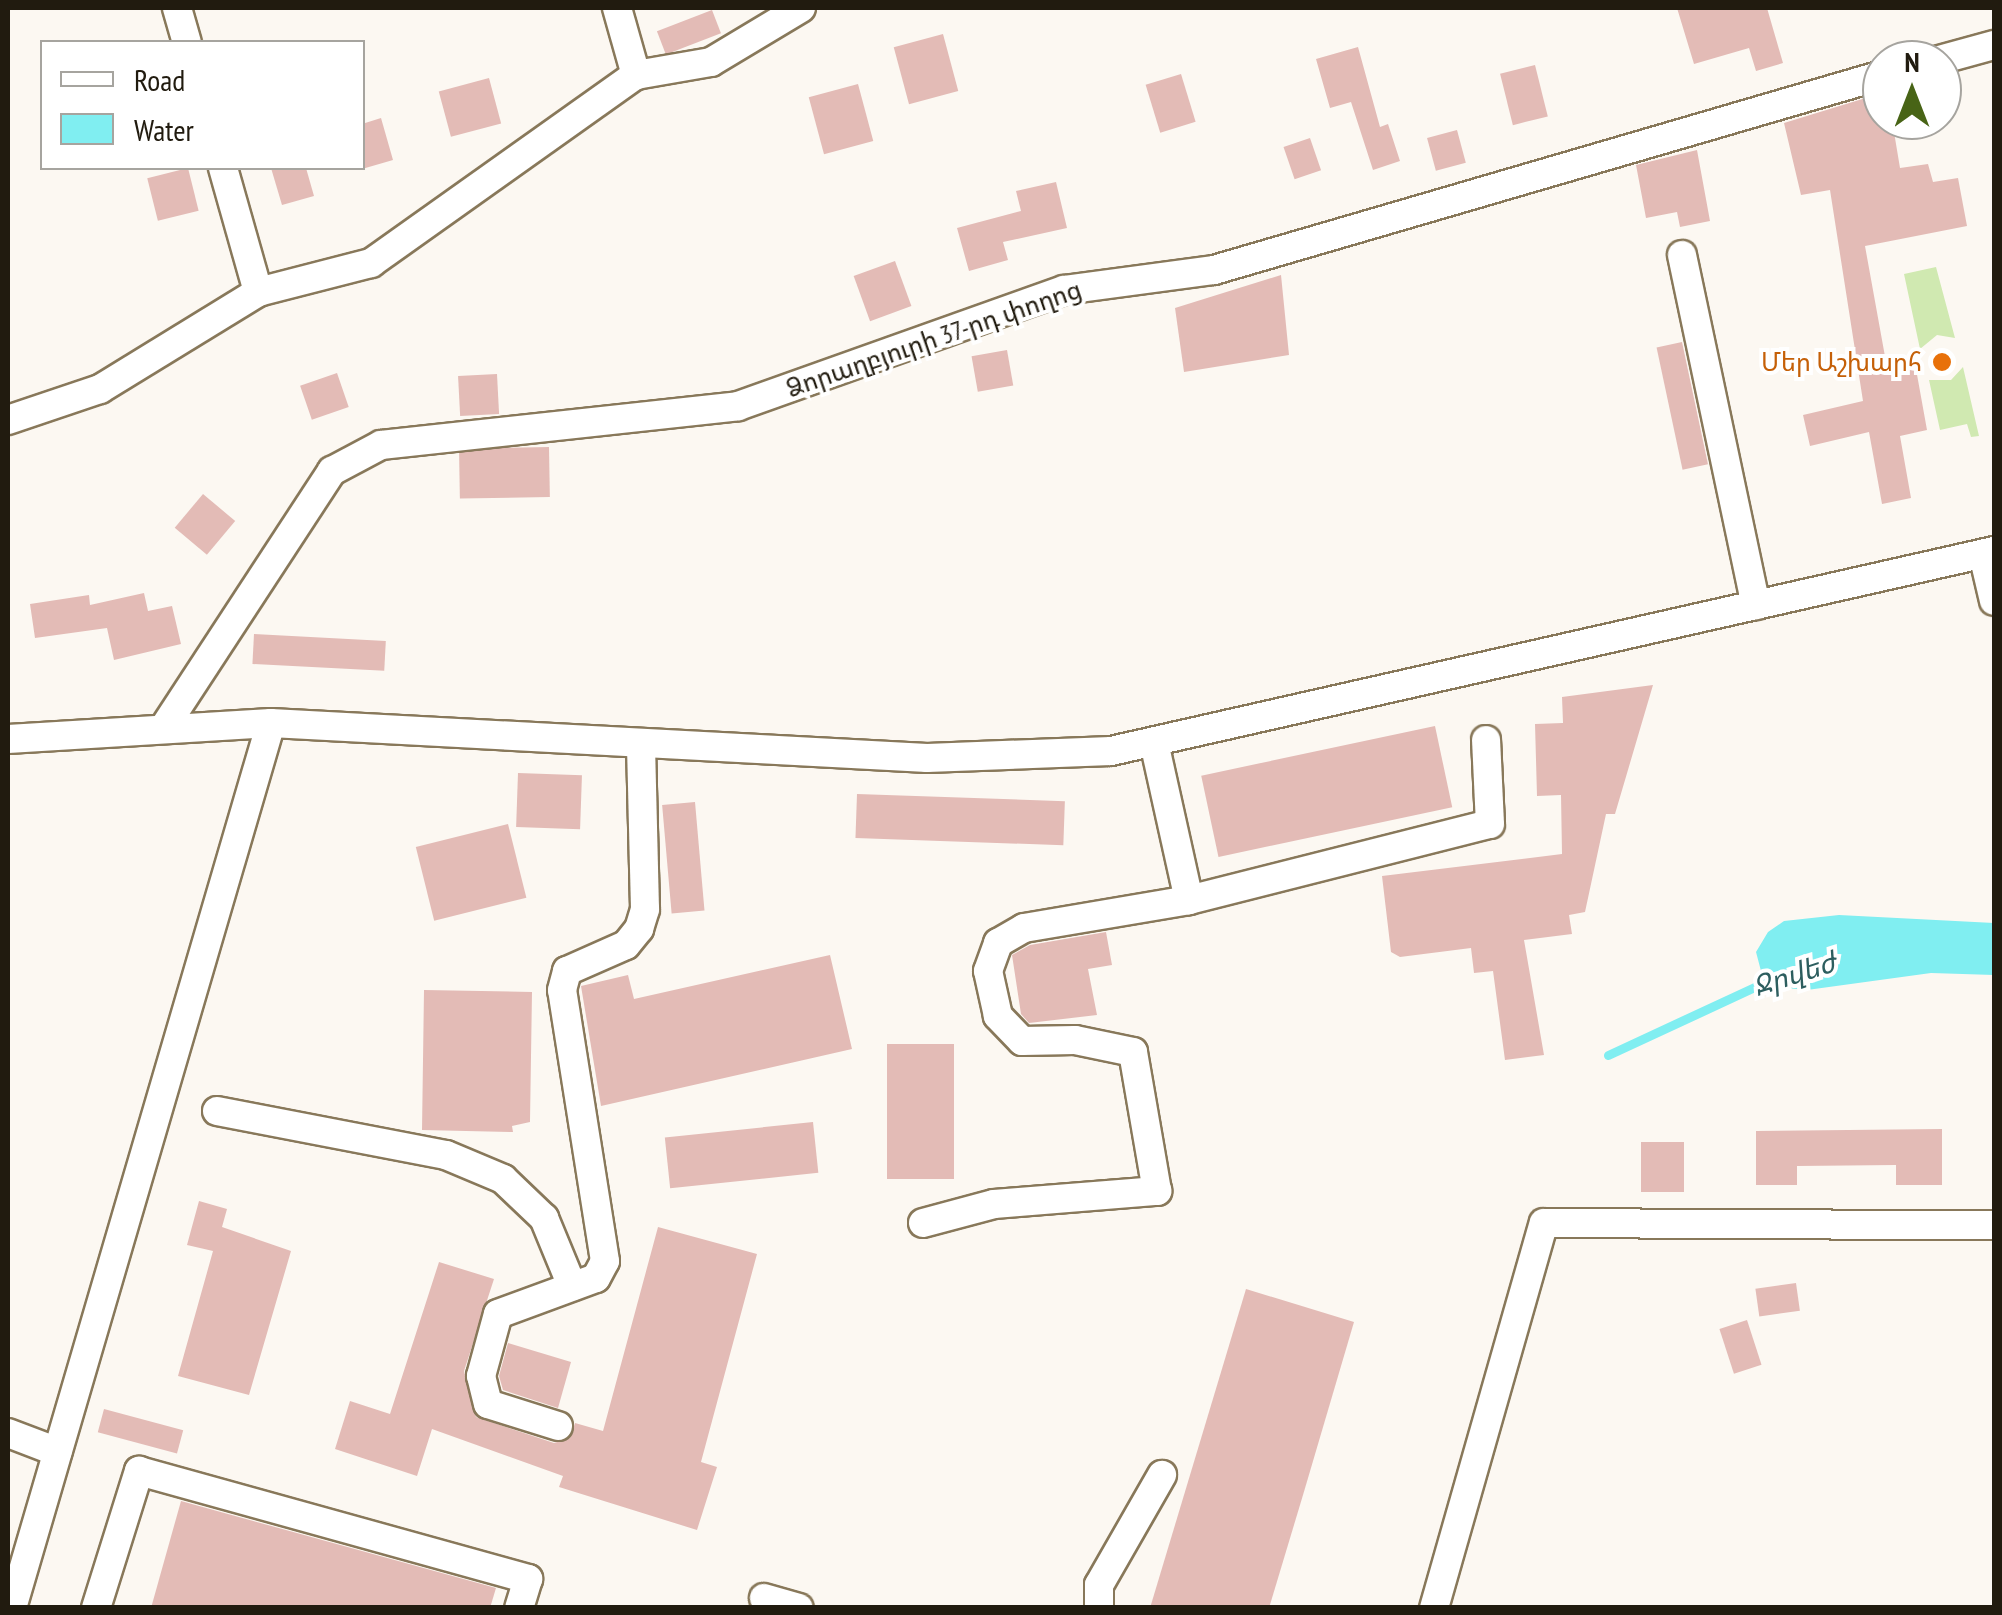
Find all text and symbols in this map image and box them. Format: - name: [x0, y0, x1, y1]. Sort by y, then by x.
- legend: [40, 40, 365, 170]
- north arrow: [1862, 40, 1962, 140]
- text: N: [1904, 43, 1920, 80]
- text: Road: [134, 60, 185, 99]
- text: Water: [134, 110, 194, 149]
- street label: Ձորաղբյուրի 37-րդ փողոց: [783, 274, 1085, 404]
- place label: Մեր Աշխարհ: [1761, 347, 1922, 377]
- marker: Մեր Աշխարհ: [1931, 351, 1953, 373]
- water label: Ջրվեժ: [1748, 945, 1840, 1003]

